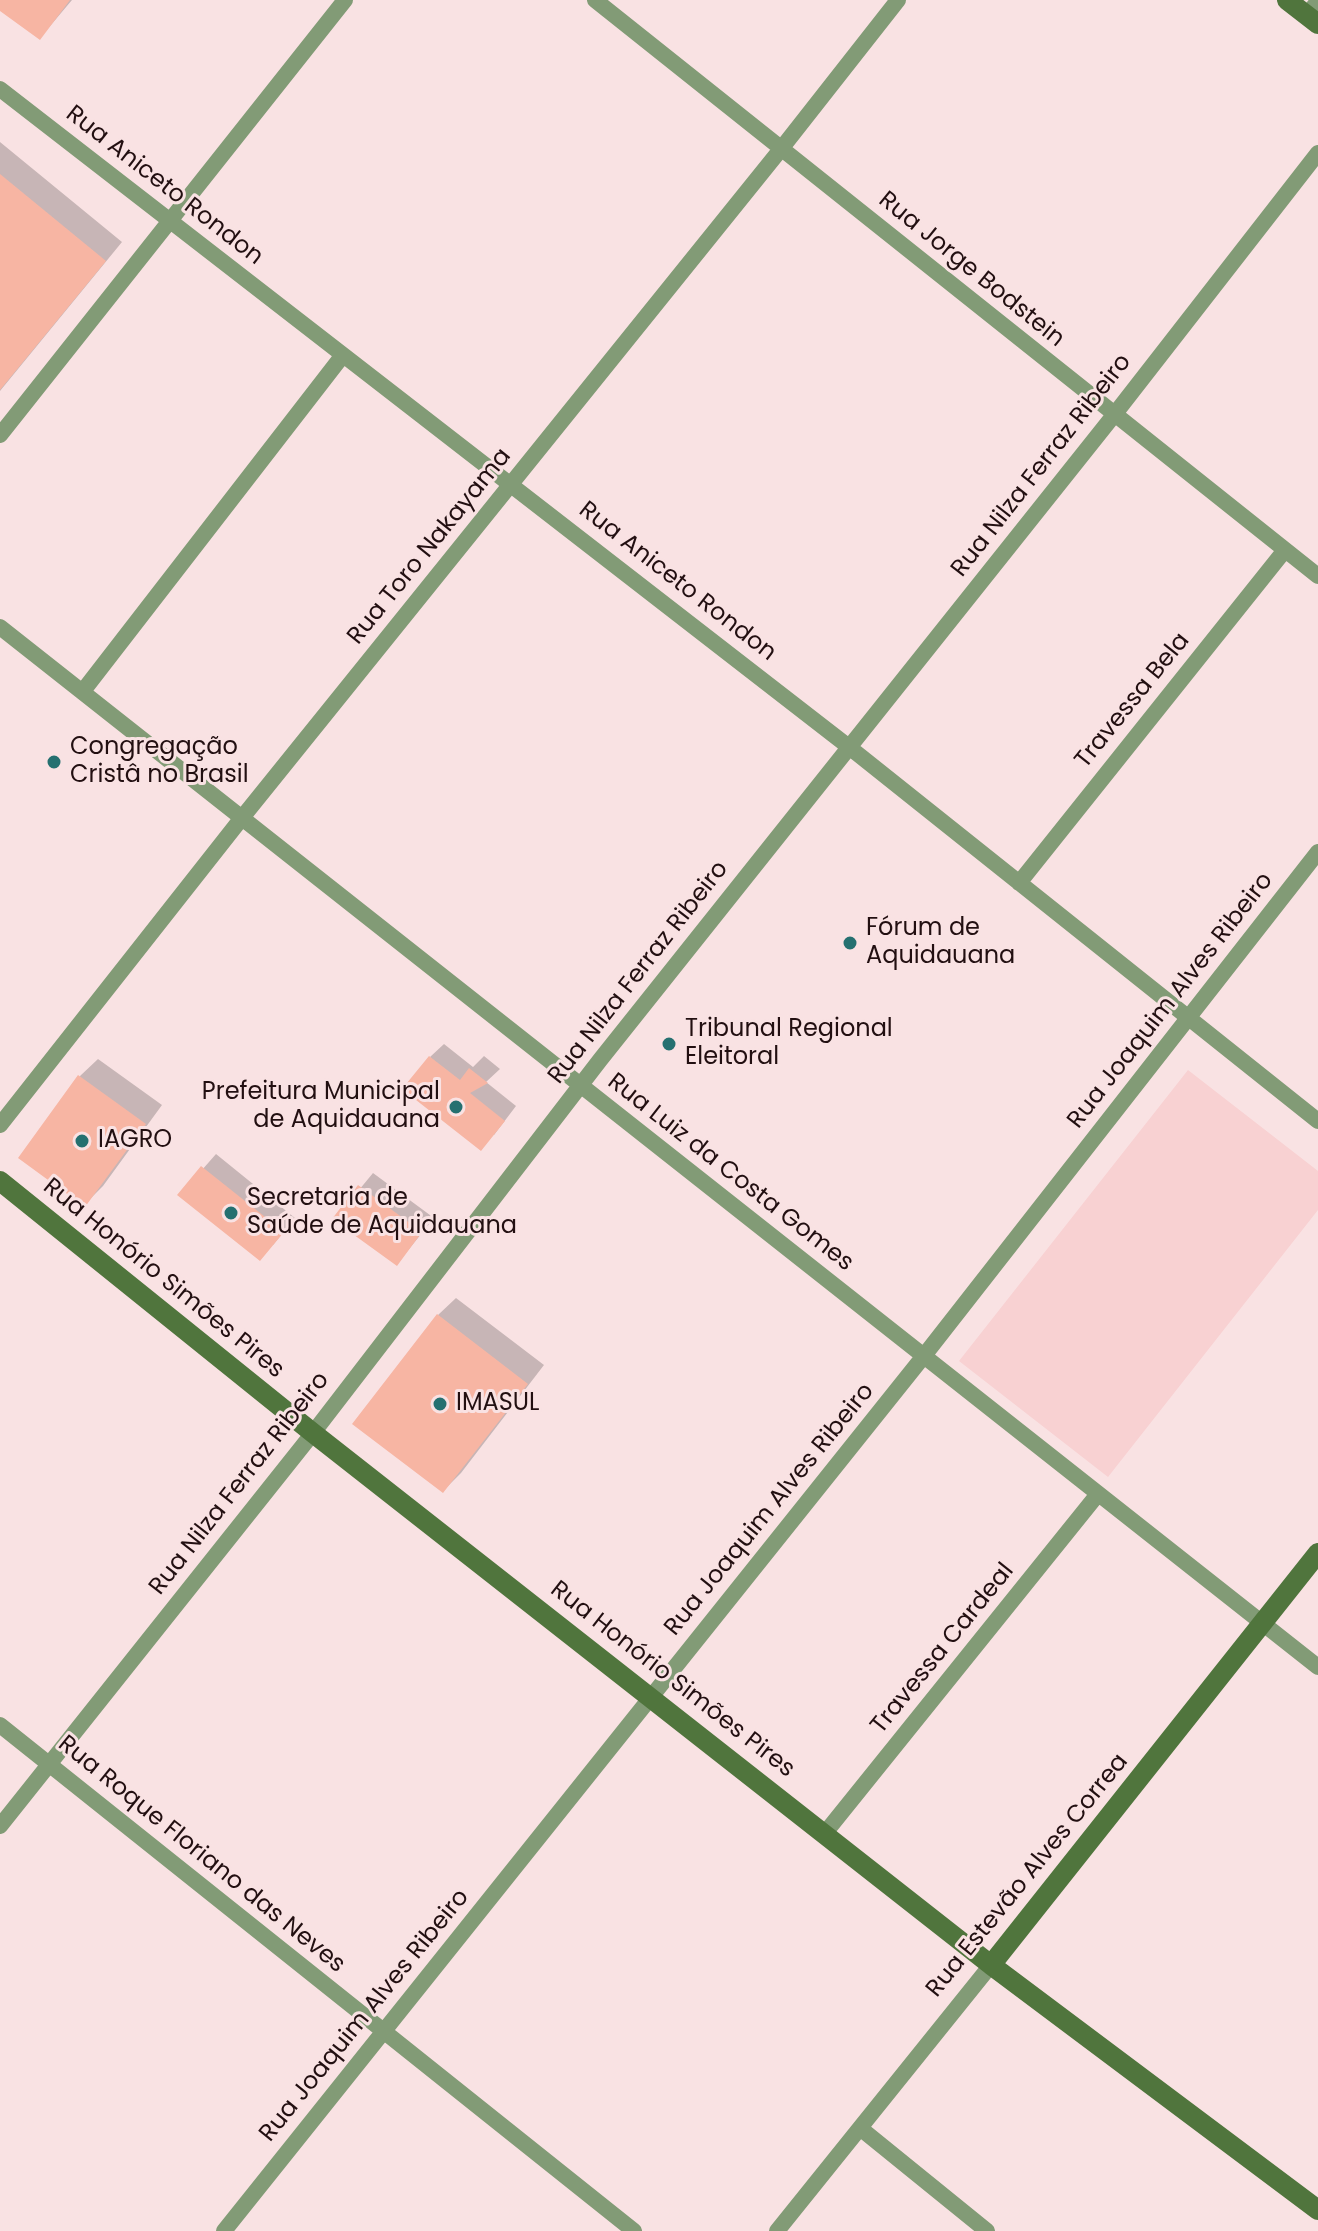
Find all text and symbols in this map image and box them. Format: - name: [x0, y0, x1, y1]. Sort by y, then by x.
- street label: Rua Aniceto Rondon: [60, 100, 268, 272]
- street label: Rua Jorge Bodstein: [872, 186, 1070, 354]
- street label: Rua Nilza Ferraz Ribeiro: [946, 349, 1138, 583]
- street label: Rua Toro Nakayama: [342, 443, 518, 651]
- street label: Rua Aniceto Rondon: [573, 496, 781, 668]
- street label: Travessa Bela: [1070, 627, 1196, 775]
- place label: Congregação Cristâ no Brasil: [70, 734, 249, 790]
- marker: Congregação Cristâ no Brasil: [45, 753, 63, 771]
- street label: Rua Nilza Ferraz Ribeiro: [543, 856, 735, 1090]
- street label: Rua Joaquim Alves Ribeiro: [1062, 867, 1280, 1135]
- place label: Fórum de Aquidauana: [866, 915, 1015, 971]
- marker: Fórum de Aquidauana: [841, 934, 859, 952]
- place label: Tribunal Regional Eleitoral: [685, 1016, 893, 1072]
- marker: Tribunal Regional Eleitoral: [660, 1035, 678, 1053]
- street label: Rua Luiz da Costa Gomes: [601, 1068, 859, 1278]
- place label: Prefeitura Municipal de Aquidauana: [202, 1079, 440, 1135]
- marker: Prefeitura Municipal de Aquidauana: [447, 1098, 465, 1116]
- place label: IAGRO: [98, 1127, 172, 1155]
- marker: IAGRO: [73, 1132, 91, 1150]
- street label: Rua Honório Simões Pires: [37, 1173, 289, 1385]
- place label: Secretaria de Saúde de Aquidauana: [247, 1185, 517, 1241]
- marker: Secretaria de Saúde de Aquidauana: [222, 1204, 240, 1222]
- street label: Rua Nilza Ferraz Ribeiro: [144, 1367, 336, 1601]
- street label: Rua Joaquim Alves Ribeiro: [659, 1378, 881, 1642]
- place label: IMASUL: [456, 1390, 539, 1418]
- marker: IMASUL: [431, 1395, 449, 1413]
- street label: Travessa Cardeal: [865, 1558, 1021, 1740]
- street label: Rua Honório Simões Pires: [544, 1576, 800, 1784]
- street label: Rua Roque Floriano das Neves: [52, 1730, 350, 1980]
- street label: Rua Estevão Alves Correa: [921, 1749, 1135, 2003]
- street label: Rua Joaquim Alves Ribeiro: [254, 1884, 476, 2148]

